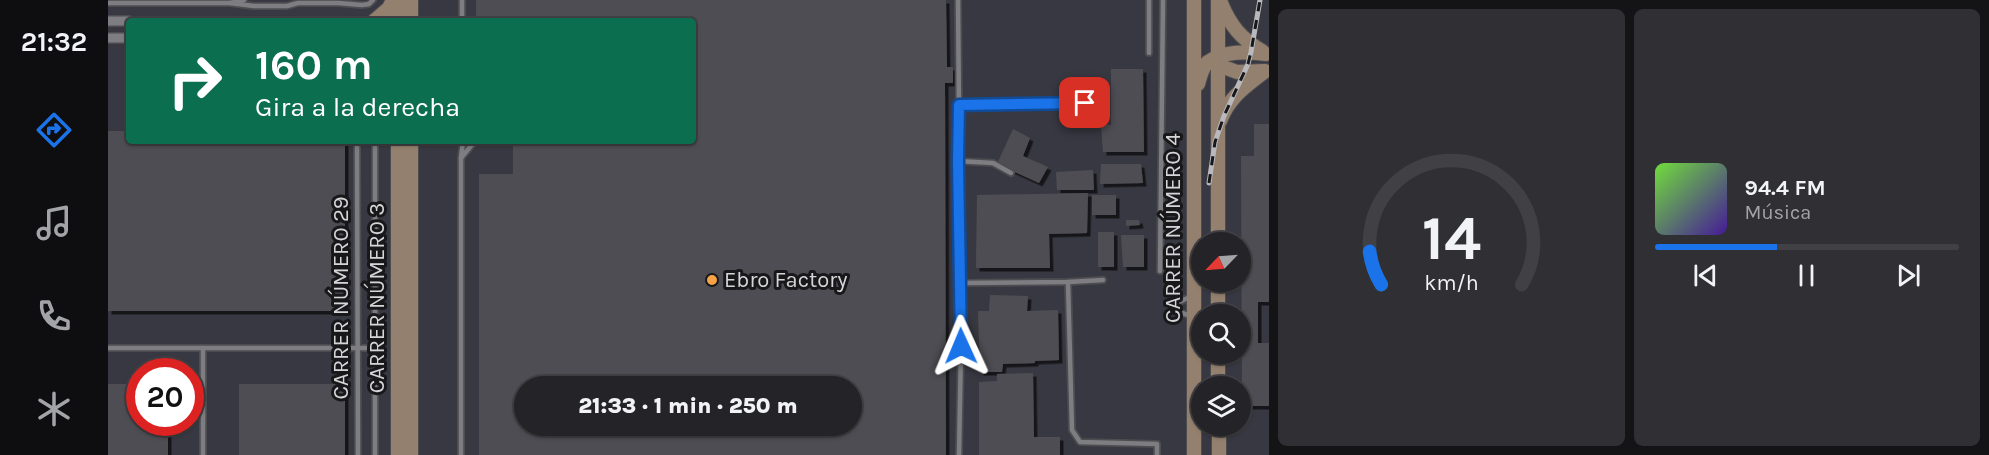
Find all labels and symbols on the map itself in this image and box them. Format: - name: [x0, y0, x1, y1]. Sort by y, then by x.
- pin: [1059, 77, 1110, 128]
- street label: CARRER NÚMERO 4: [1159, 133, 1186, 323]
- street label: CARRER NÚMERO 29: [327, 197, 354, 399]
- street label: CARRER NÚMERO 3: [363, 203, 390, 393]
- north arrow: [1191, 232, 1251, 292]
- place label: Ebro Factory: [724, 267, 848, 293]
- marker: Ebro Factory: [705, 273, 719, 287]
- position arrow: [929, 314, 993, 378]
- speed limit sign: 20: [126, 358, 204, 436]

